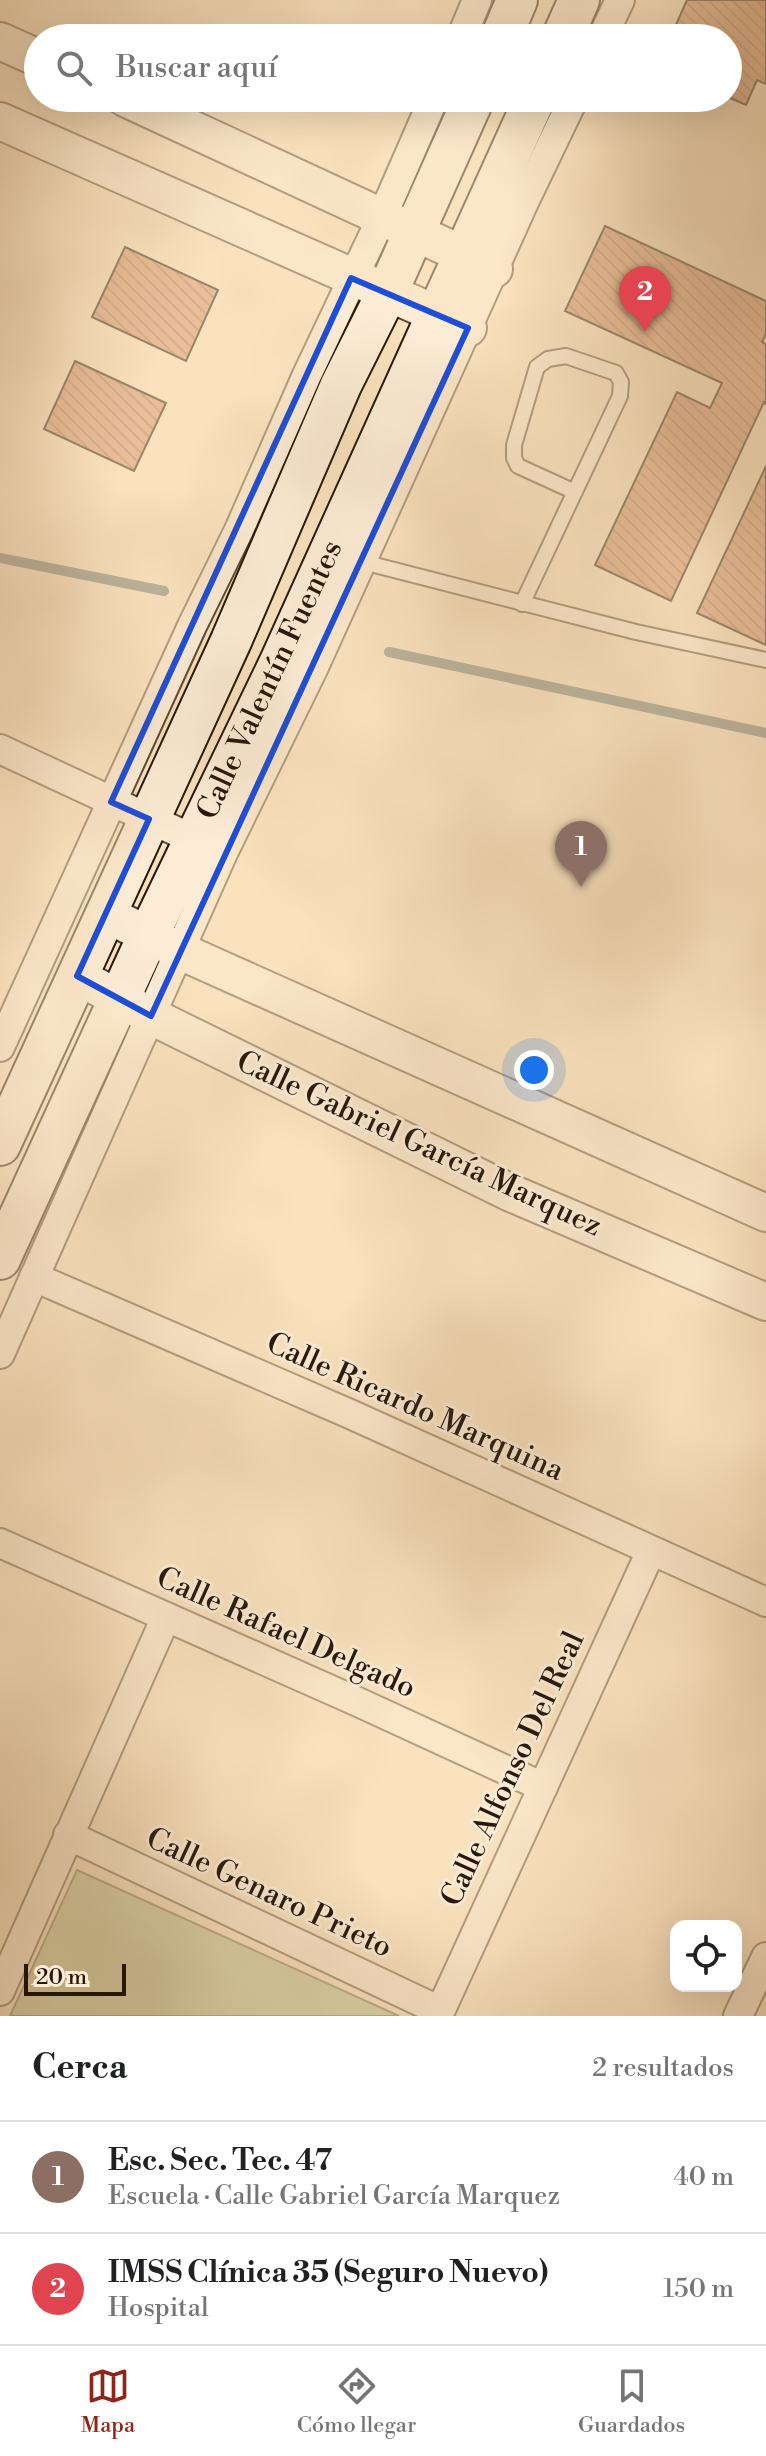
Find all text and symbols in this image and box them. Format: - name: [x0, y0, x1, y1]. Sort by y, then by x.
- search box: [24, 24, 742, 112]
- icon: search: [52, 46, 96, 90]
- text: Buscar aquí: [116, 49, 278, 87]
- pin: 2: [619, 266, 671, 332]
- street label: Calle Valentín Fuentes: [189, 534, 351, 826]
- pin: 1: [555, 821, 607, 887]
- street label: Calle Gabriel García Marquez: [230, 1042, 608, 1246]
- your location: [514, 1050, 554, 1090]
- street label: Calle Ricardo Marquina: [260, 1324, 570, 1490]
- street label: Calle Rafael Delgado: [150, 1559, 422, 1707]
- street label: Calle Alfonso Del Real: [433, 1625, 593, 1912]
- street label: Calle Genaro Prieto: [140, 1819, 398, 1967]
- map controls: [670, 1920, 742, 1992]
- button: locate: [670, 1920, 742, 1992]
- scale bar: [24, 1960, 126, 1996]
- text: 20 m: [36, 1964, 87, 1991]
- text: Cerca: [32, 2047, 127, 2089]
- text: 2 resultados: [592, 2052, 734, 2084]
- text: Esc. Sec. Tec. 47: [108, 2142, 332, 2180]
- text: 1: [52, 2161, 64, 2193]
- text: 40 m: [673, 2161, 734, 2193]
- text: Escuela · Calle Gabriel García Marquez: [108, 2180, 560, 2212]
- text: IMSS Clínica 35 (Seguro Nuevo): [108, 2254, 548, 2292]
- text: 2: [50, 2273, 66, 2305]
- text: 150 m: [663, 2273, 734, 2305]
- text: Hospital: [108, 2292, 209, 2324]
- tab: Mapa: [81, 2364, 135, 2439]
- tab: Cómo llegar: [297, 2364, 416, 2439]
- tab: Guardados: [578, 2364, 685, 2439]

